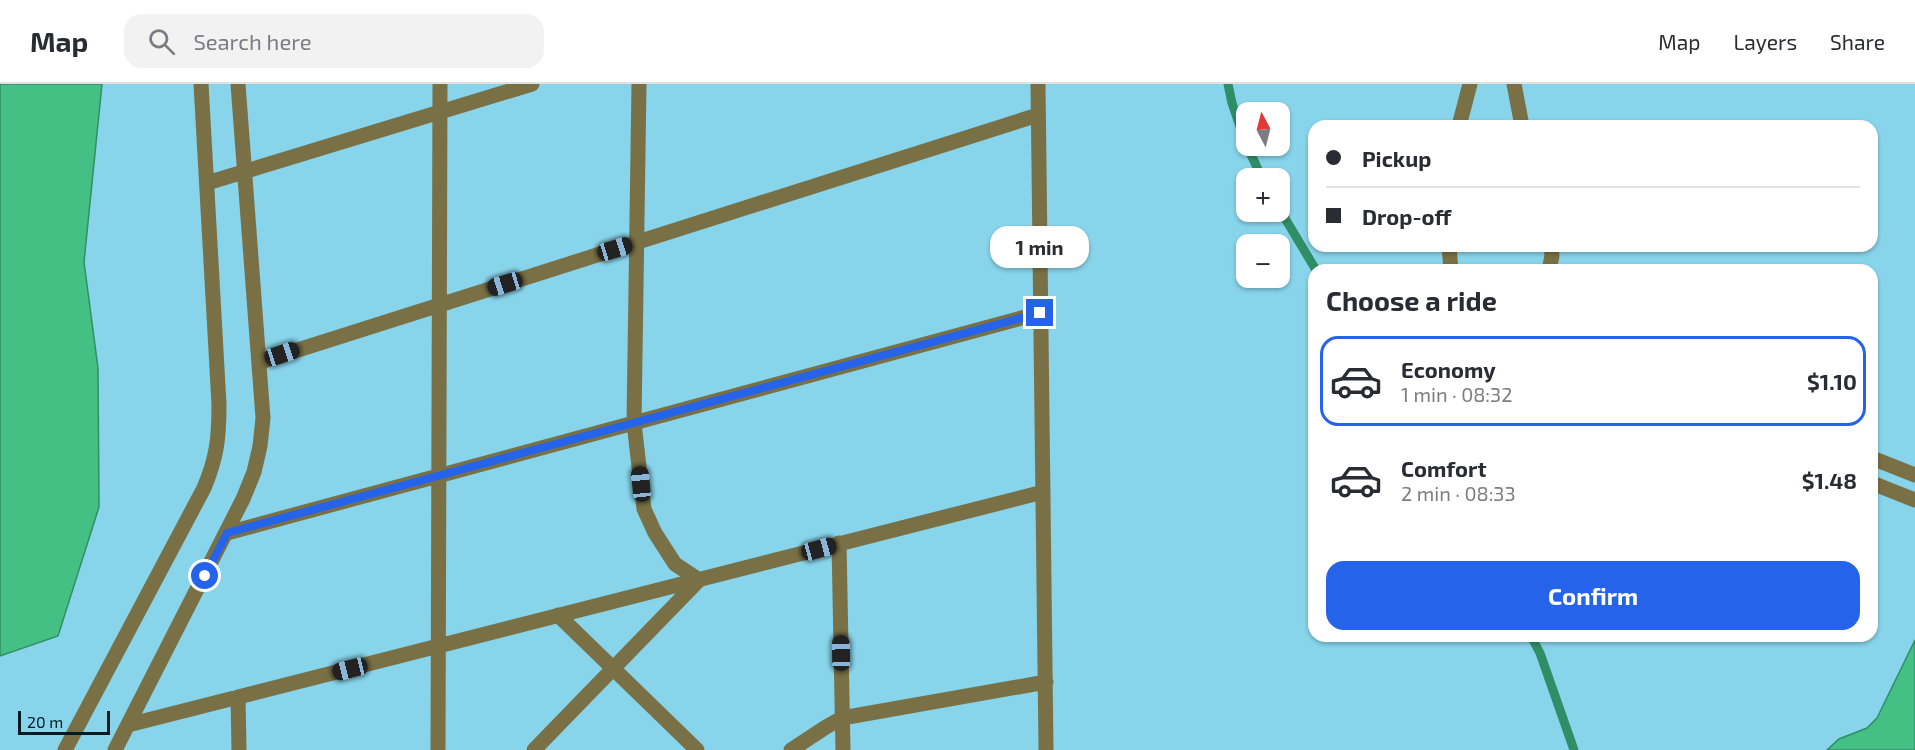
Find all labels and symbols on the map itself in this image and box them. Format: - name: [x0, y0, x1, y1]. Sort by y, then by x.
- north arrow: [1236, 102, 1290, 156]
- callout: 1 min: [990, 226, 1090, 268]
- car: [595, 235, 635, 263]
- car: [485, 270, 525, 298]
- route end: [1026, 299, 1053, 326]
- car: [262, 340, 302, 368]
- car: [630, 465, 652, 503]
- car: [799, 536, 839, 562]
- route start: [191, 562, 218, 589]
- car: [832, 635, 850, 671]
- car: [330, 656, 370, 682]
- scale bar: [18, 708, 110, 736]

